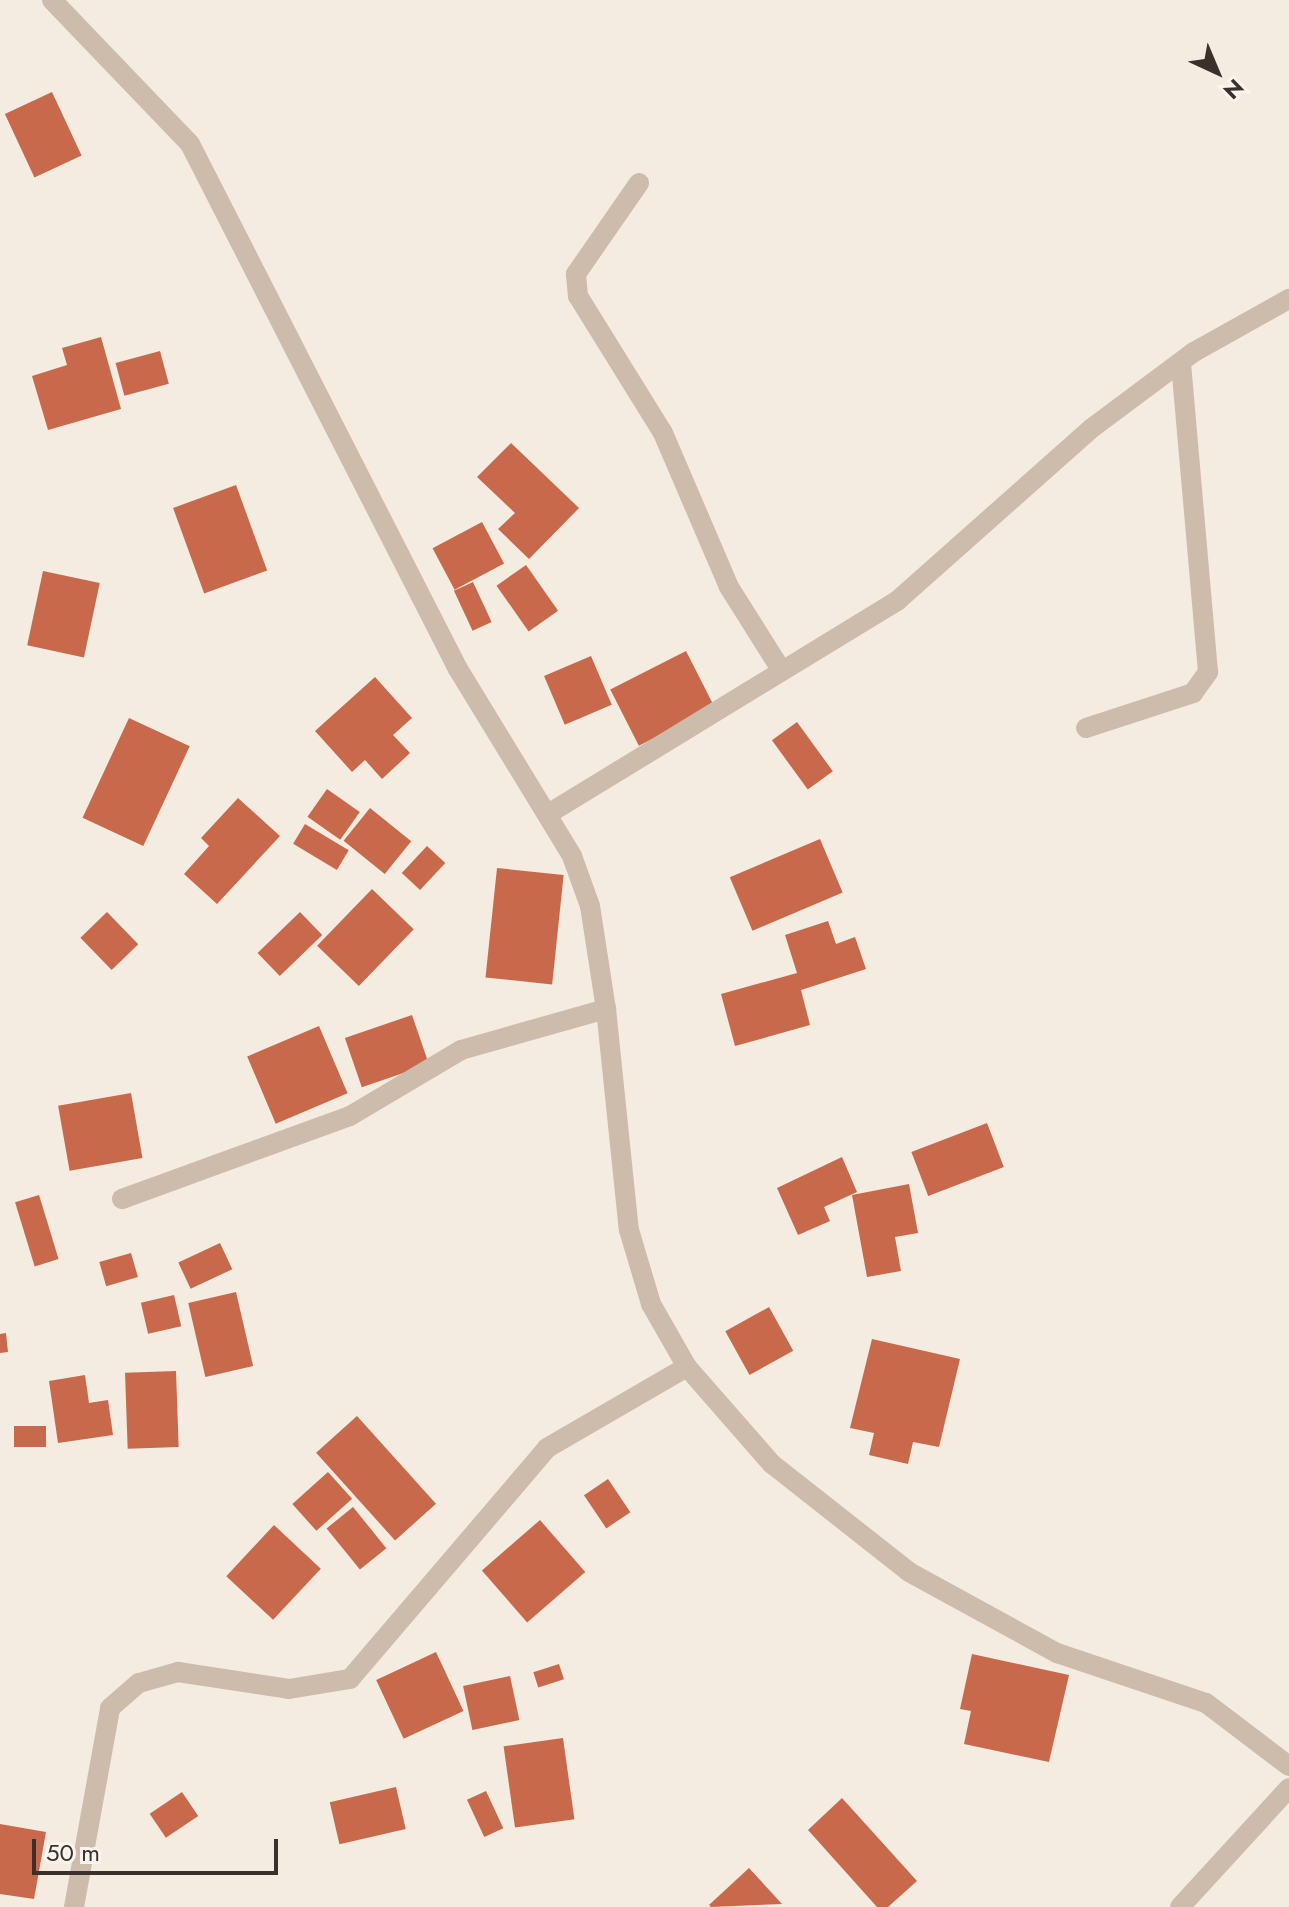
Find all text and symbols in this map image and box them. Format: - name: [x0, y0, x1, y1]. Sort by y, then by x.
- north arrow: [1177, 32, 1257, 112]
- text: N: [1216, 72, 1251, 107]
- scale bar: [36, 1823, 282, 1873]
- text: 50 m: [46, 1835, 100, 1870]

